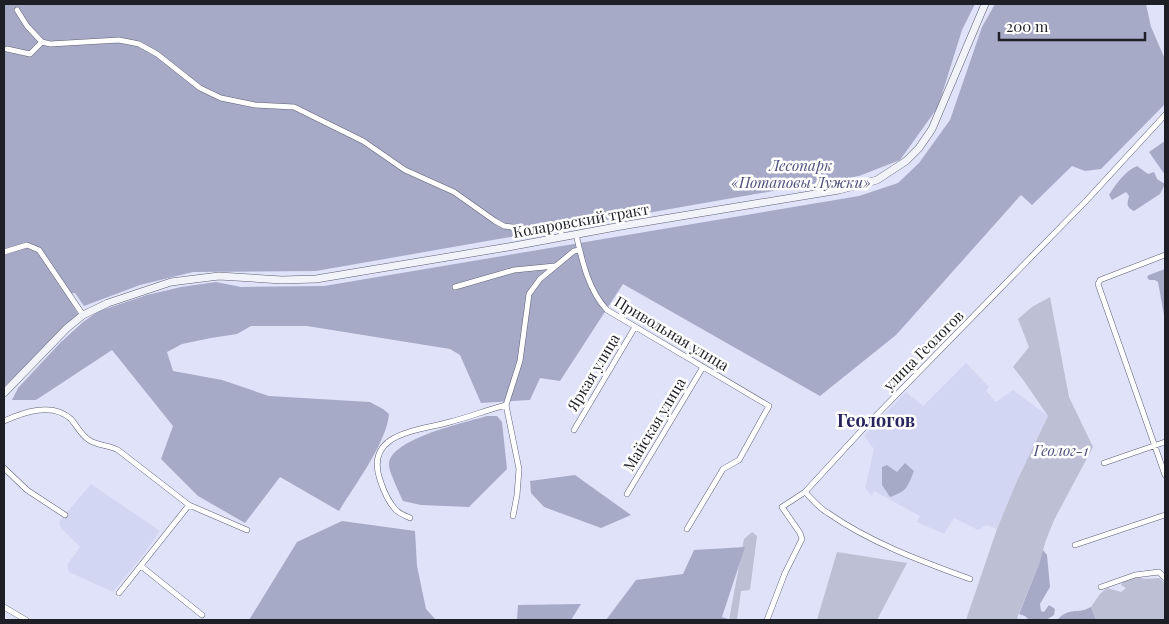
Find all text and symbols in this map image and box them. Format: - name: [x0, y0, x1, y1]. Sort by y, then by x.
- scale bar: [999, 10, 1145, 42]
- text: 200 m: [1006, 16, 1049, 36]
- park label: Лесопарк «Потаповы Лужки»: [731, 155, 871, 192]
- street label: Коларовский тракт: [511, 198, 651, 242]
- street label: Привольная улица: [611, 291, 733, 375]
- street label: улица Геологов: [878, 305, 968, 395]
- street label: Яркая улица: [562, 329, 624, 415]
- street label: Майская улица: [618, 373, 690, 474]
- district label: Геологов: [837, 408, 915, 432]
- park label: Геолог-1: [1033, 440, 1088, 460]

